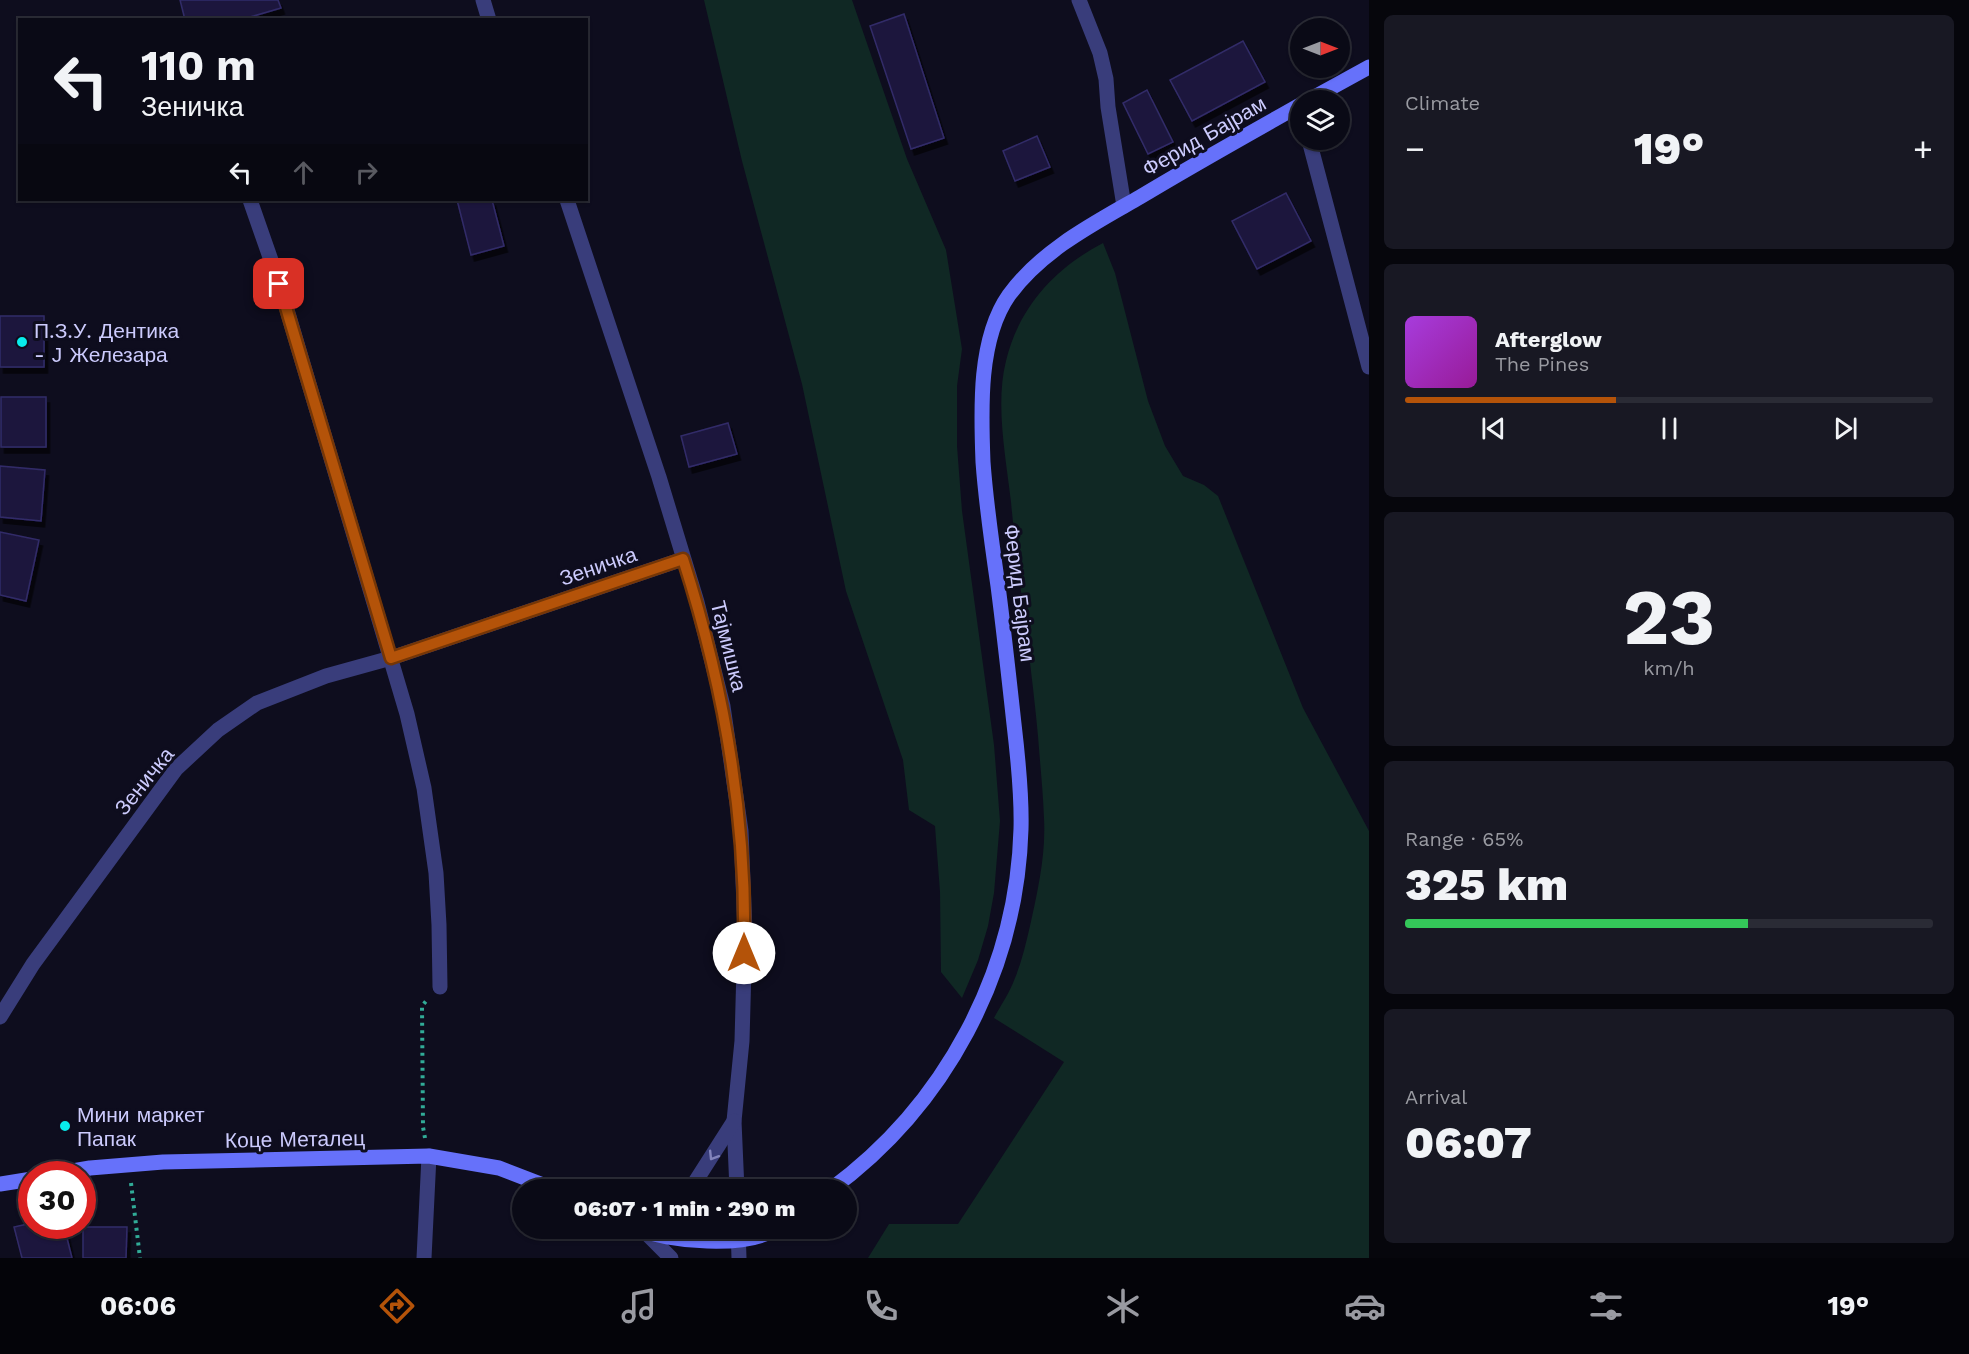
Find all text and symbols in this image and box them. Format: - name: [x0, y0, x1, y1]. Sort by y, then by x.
- north arrow: [1290, 18, 1350, 78]
- map controls: [1290, 18, 1350, 150]
- text: 110 m: [141, 41, 256, 90]
- icon: left: [42, 42, 120, 120]
- button: layers: [1290, 90, 1350, 150]
- text: Зеничка: [141, 91, 244, 123]
- street label: Ферид Бајрам: [1138, 91, 1270, 181]
- text: Climate: [1405, 91, 1480, 115]
- text: 19°: [1634, 122, 1704, 175]
- text: −: [1405, 129, 1425, 168]
- text: +: [1913, 129, 1933, 168]
- icon: left: [224, 156, 257, 189]
- icon: ahead: [287, 156, 320, 189]
- icon: right: [350, 156, 383, 189]
- pin: [253, 258, 304, 309]
- icon: arrive: [262, 267, 295, 300]
- place label: П.З.У. Дентика - Ј Железара: [34, 318, 180, 367]
- text: Afterglow: [1495, 327, 1602, 352]
- marker: П.З.У. Дентика - Ј Железара: [15, 335, 29, 349]
- text: The Pines: [1495, 352, 1589, 376]
- icon: previous: [1477, 412, 1510, 445]
- icon: pause: [1653, 412, 1686, 445]
- icon: next: [1829, 412, 1862, 445]
- street label: Ферид Бајрам: [999, 523, 1041, 663]
- street label: Зеничка: [556, 541, 640, 591]
- text: 23: [1623, 571, 1715, 663]
- street label: Тајмишка: [706, 598, 752, 694]
- text: km/h: [1643, 656, 1695, 680]
- street label: Зеничка: [109, 742, 179, 820]
- text: Range · 65%: [1405, 827, 1523, 851]
- text: 325 km: [1405, 858, 1568, 911]
- position arrow: [712, 921, 776, 985]
- text: Arrival: [1405, 1085, 1467, 1109]
- place label: Мини маркет Папак: [77, 1102, 205, 1151]
- text: 06:07: [1405, 1116, 1532, 1169]
- marker: Мини маркет Папак: [58, 1119, 72, 1133]
- street label: Коце Металец: [225, 1125, 365, 1153]
- one-way arrow: [709, 1149, 720, 1160]
- speed limit sign: 30: [18, 1161, 96, 1239]
- text: 06:07 · 1 min · 290 m: [574, 1196, 795, 1221]
- icon: directions: [376, 1285, 418, 1327]
- icon: music: [618, 1285, 660, 1327]
- icon: phone: [860, 1285, 902, 1327]
- icon: climate: [1102, 1285, 1144, 1327]
- icon: car: [1344, 1285, 1386, 1327]
- icon: filters: [1585, 1285, 1627, 1327]
- text: 06:06: [100, 1290, 176, 1322]
- text: 19°: [1827, 1290, 1869, 1322]

